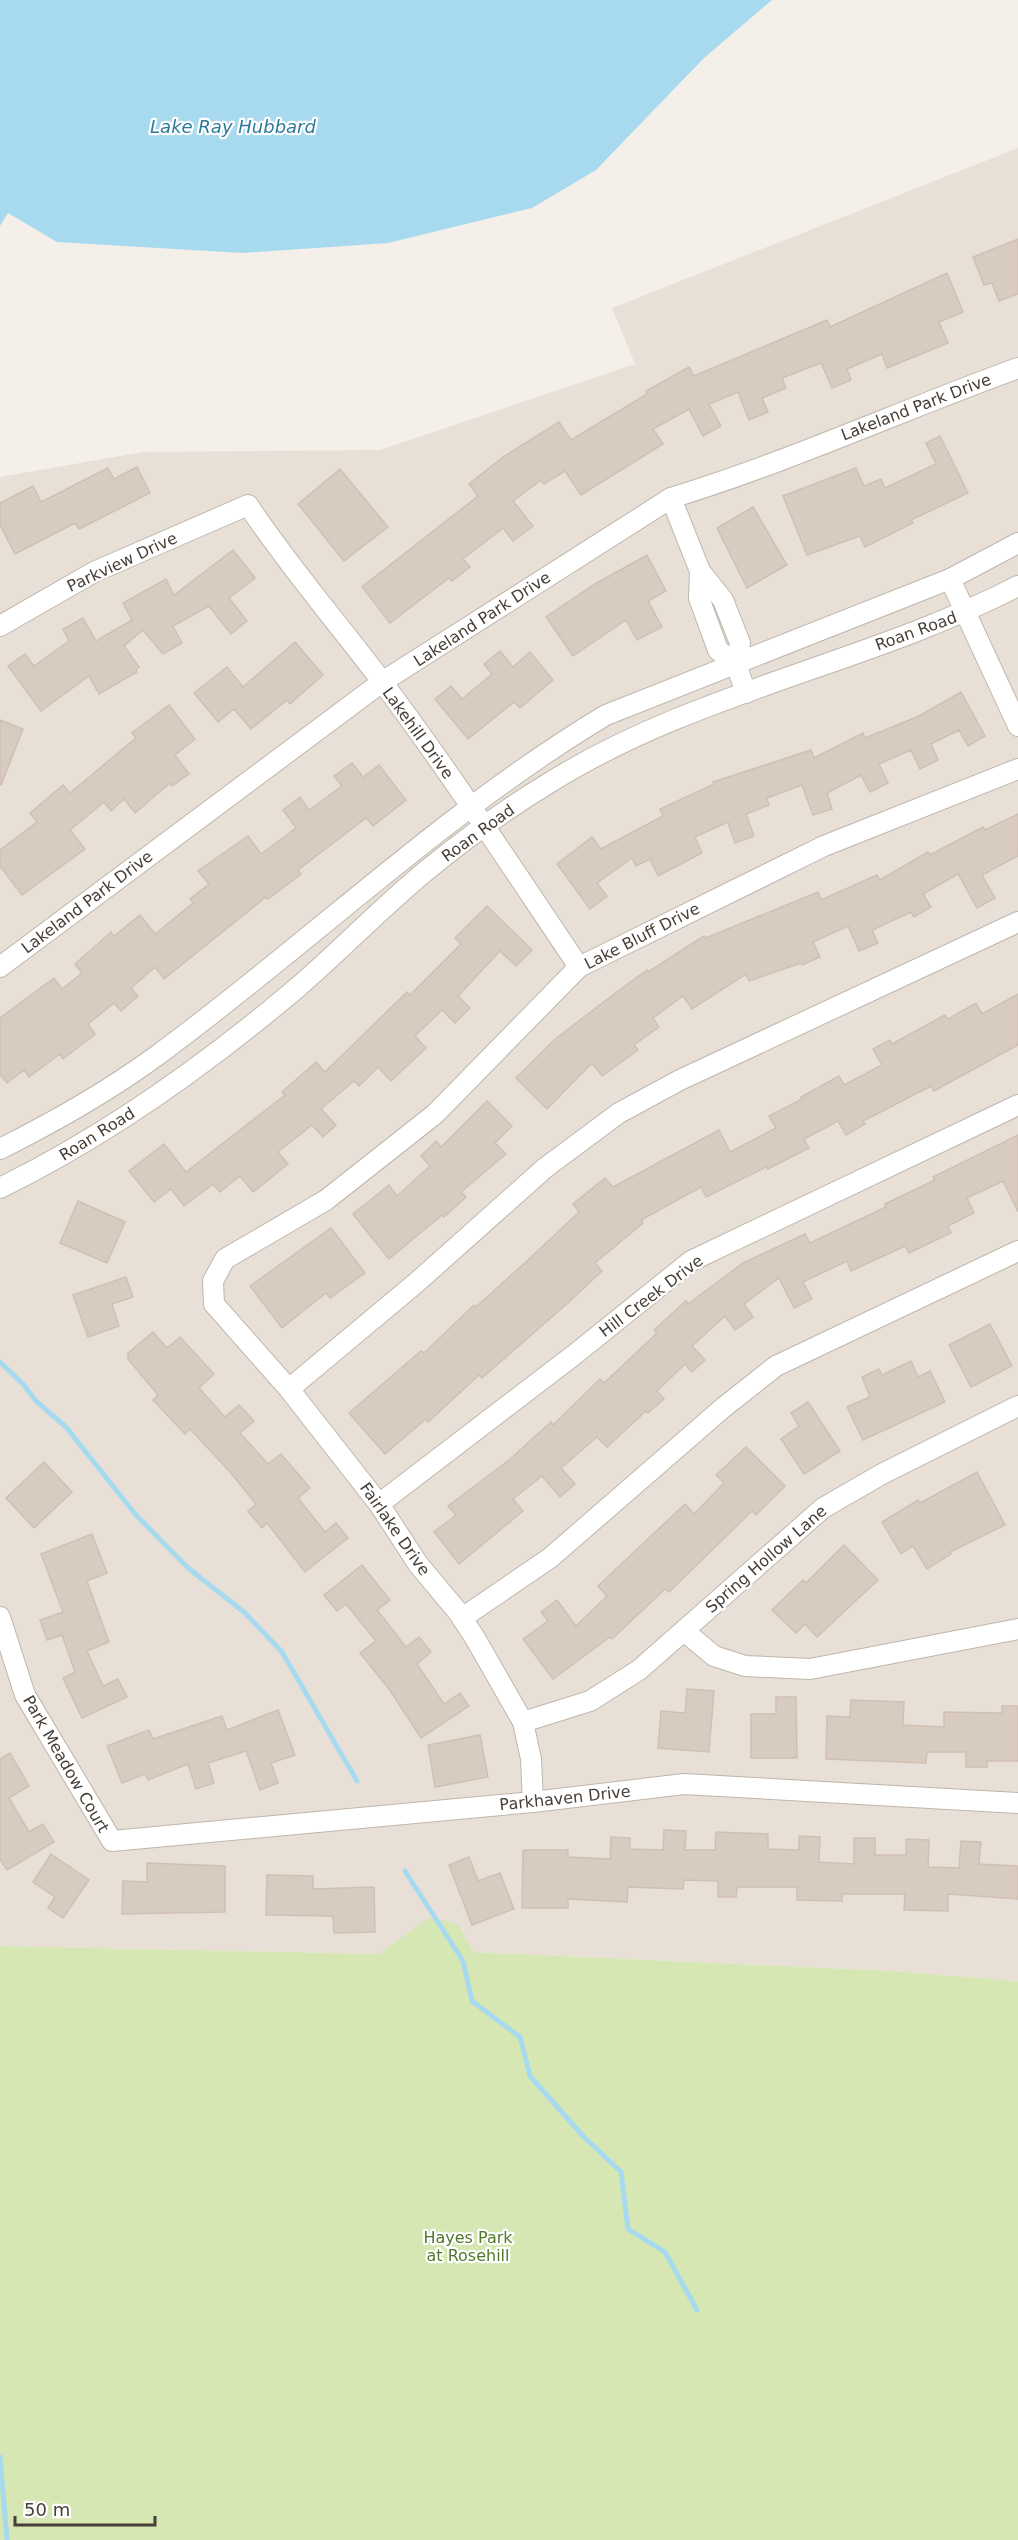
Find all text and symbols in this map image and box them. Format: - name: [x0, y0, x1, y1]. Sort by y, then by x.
- water label: Lake Ray Hubbard: [150, 116, 316, 137]
- street label: Lakeland Park Drive: [838, 370, 994, 444]
- street label: Parkview Drive: [64, 528, 180, 596]
- street label: Lakeland Park Drive: [410, 568, 554, 670]
- street label: Roan Road: [873, 607, 959, 655]
- street label: Lakehill Drive: [378, 684, 458, 782]
- street label: Roan Road: [438, 800, 518, 866]
- street label: Lakeland Park Drive: [18, 847, 156, 957]
- street label: Lake Bluff Drive: [581, 899, 703, 973]
- street label: Roan Road: [56, 1103, 138, 1165]
- street label: Hill Creek Drive: [596, 1251, 706, 1341]
- street label: Fairlake Drive: [356, 1479, 434, 1579]
- street label: Spring Hollow Lane: [702, 1501, 830, 1617]
- street label: Park Meadow Court: [19, 1692, 113, 1836]
- street label: Parkhaven Drive: [499, 1782, 631, 1814]
- park label: Hayes Park at Rosehill: [423, 2228, 513, 2265]
- scale bar: [15, 2489, 154, 2527]
- text: 50 m: [24, 2499, 70, 2520]

